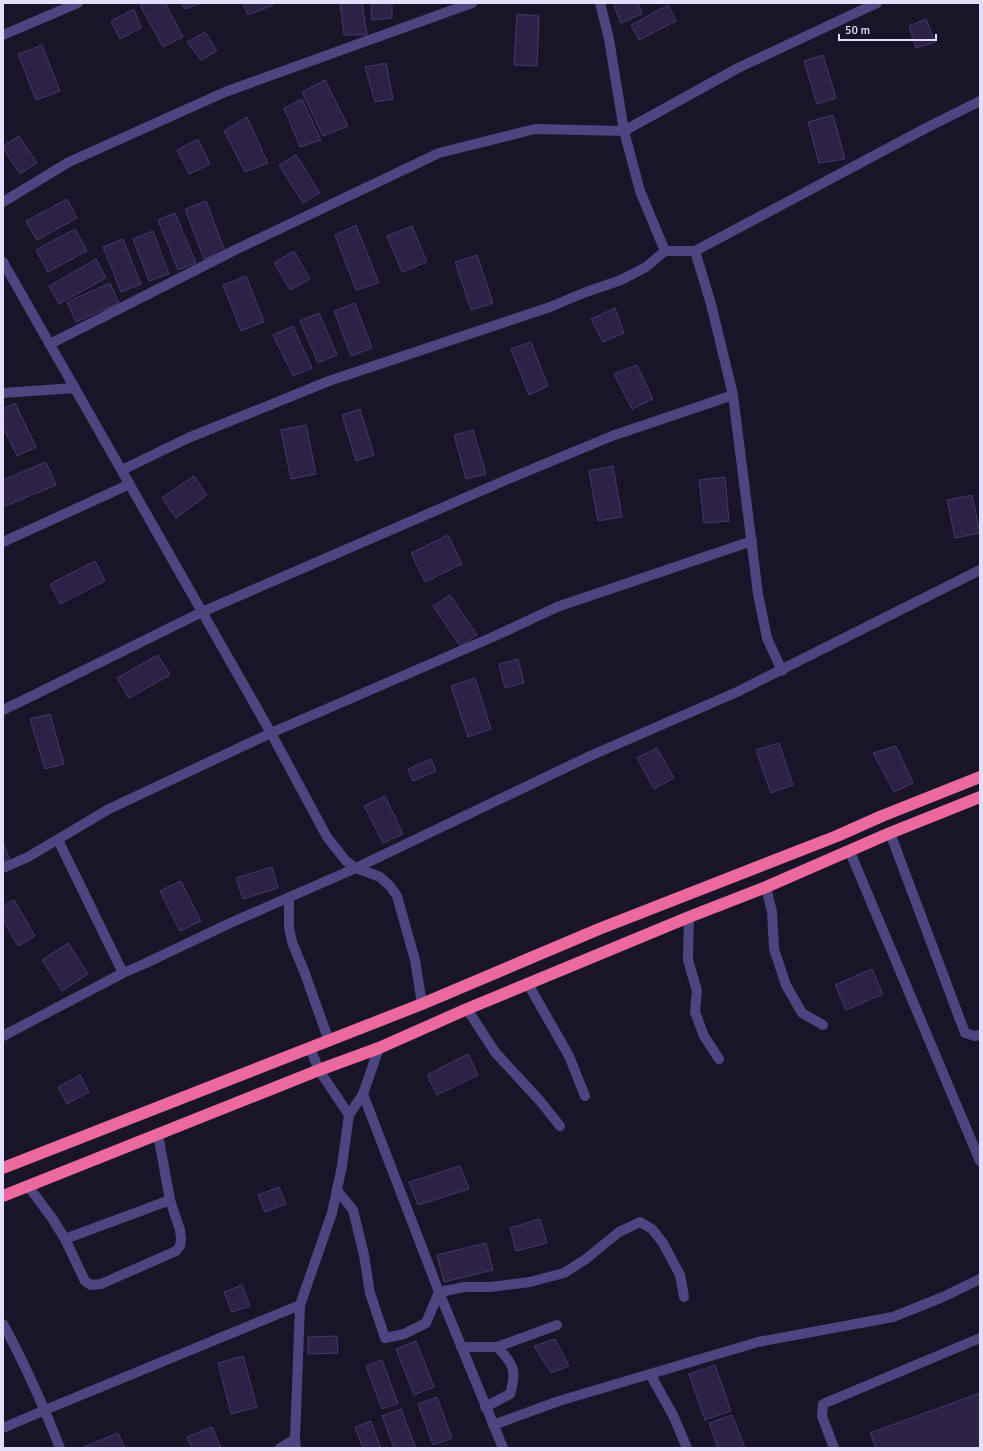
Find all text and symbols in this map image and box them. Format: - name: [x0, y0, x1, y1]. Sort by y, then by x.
- scale bar: [839, 16, 936, 42]
- text: 50 m: [845, 23, 870, 38]

